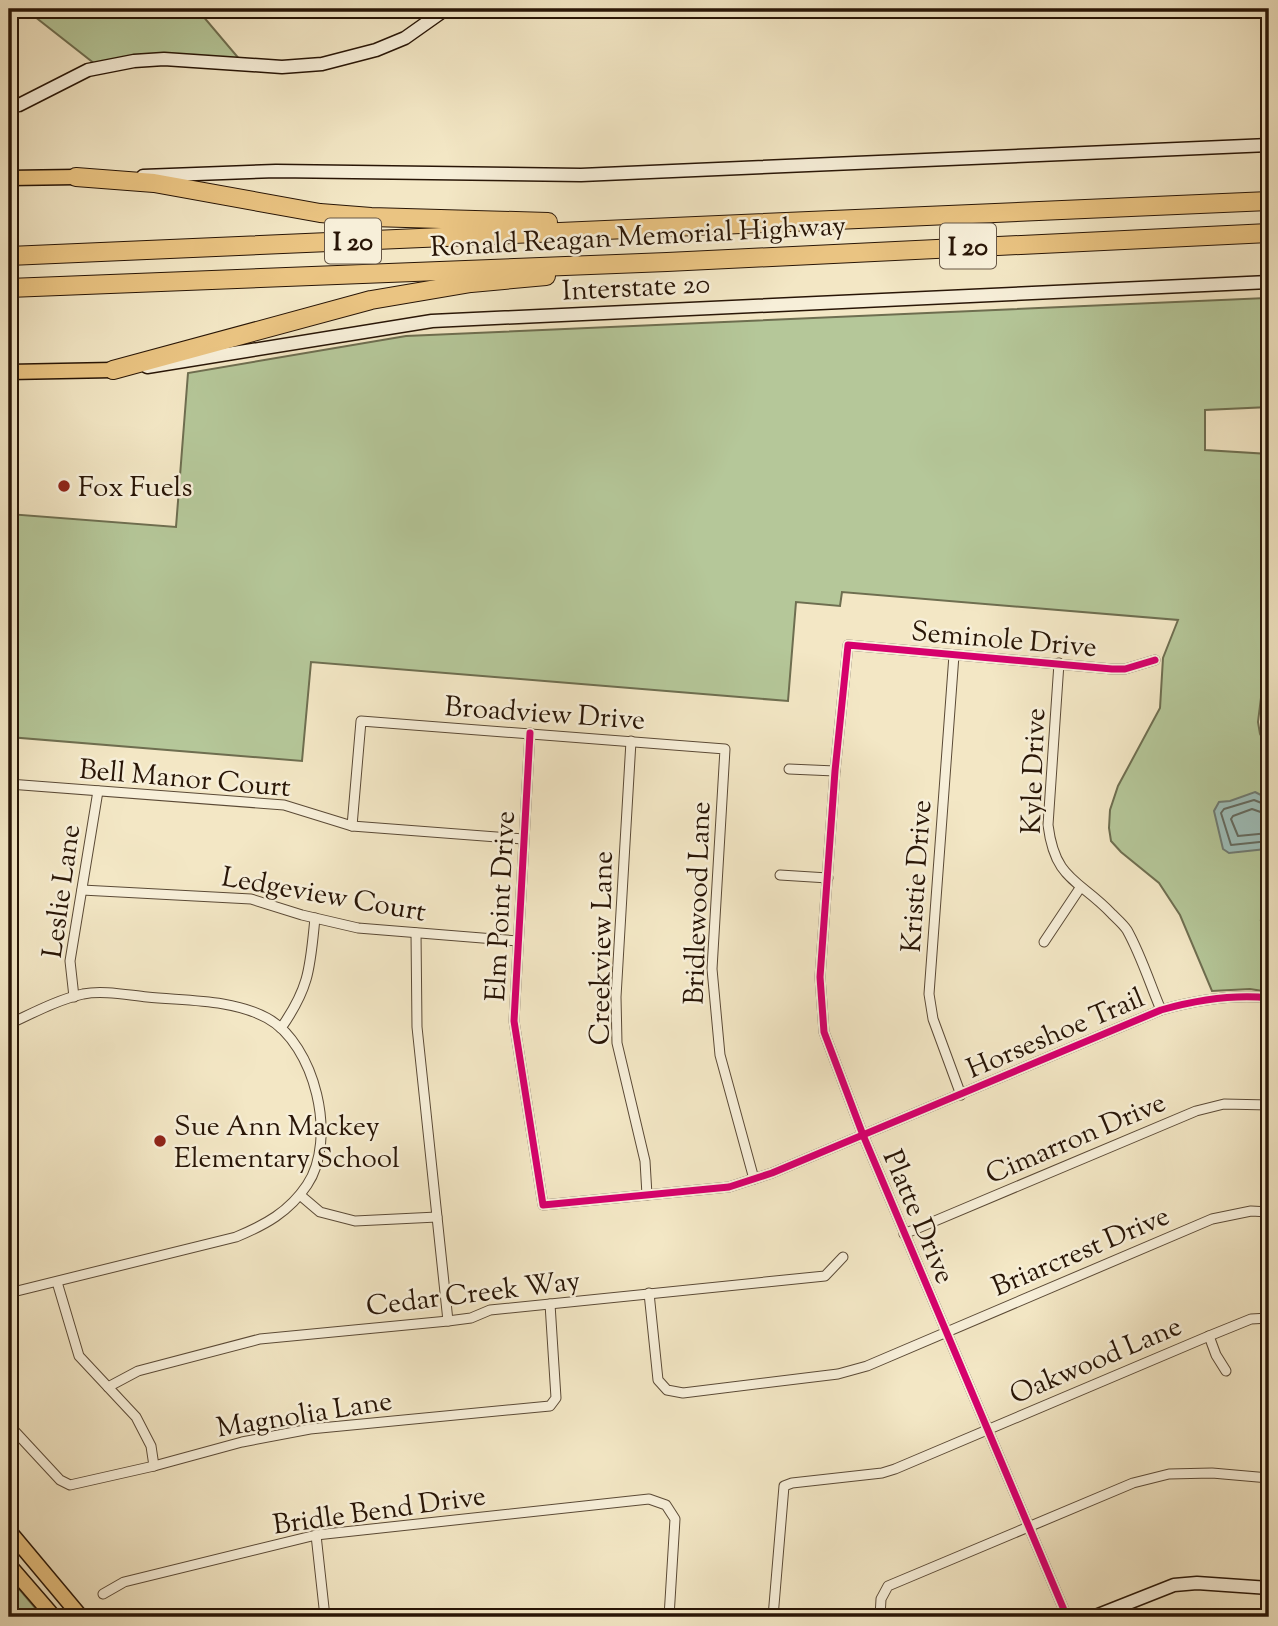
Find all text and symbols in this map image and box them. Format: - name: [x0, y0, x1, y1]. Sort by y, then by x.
- street label: Ronald Reagan Memorial Highway: [429, 207, 847, 269]
- road number: I 20: [325, 218, 381, 264]
- road number: I 20: [940, 224, 996, 268]
- street label: Interstate 20: [561, 265, 711, 313]
- place label: Fox Fuels: [78, 469, 192, 509]
- marker: Fox Fuels: [56, 478, 72, 494]
- street label: Seminole Drive: [909, 613, 1098, 669]
- street label: Broadview Drive: [443, 688, 646, 742]
- street label: Kyle Drive: [1013, 707, 1057, 835]
- street label: Bell Manor Court: [77, 751, 293, 809]
- street label: Kristie Drive: [893, 799, 943, 954]
- street label: Bridlewood Lane: [675, 801, 723, 1006]
- street label: Elm Point Drive: [477, 810, 527, 1003]
- street label: Leslie Lane: [34, 822, 92, 961]
- street label: Creekview Lane: [581, 850, 625, 1046]
- street label: Ledgeview Court: [218, 858, 429, 934]
- street label: Horseshoe Trail: [961, 979, 1152, 1090]
- street label: Cimarron Drive: [980, 1084, 1172, 1196]
- place label: Sue Ann Mackey Elementary School: [174, 1108, 400, 1180]
- marker: Sue Ann Mackey Elementary School: [152, 1133, 168, 1149]
- street label: Platte Drive: [871, 1144, 963, 1290]
- street label: Briarcrest Drive: [986, 1197, 1176, 1308]
- street label: Cedar Creek Way: [364, 1262, 583, 1328]
- street label: Oakwood Lane: [1004, 1308, 1188, 1416]
- street label: Magnolia Lane: [214, 1382, 395, 1450]
- street label: Bridle Bend Drive: [270, 1477, 488, 1547]

